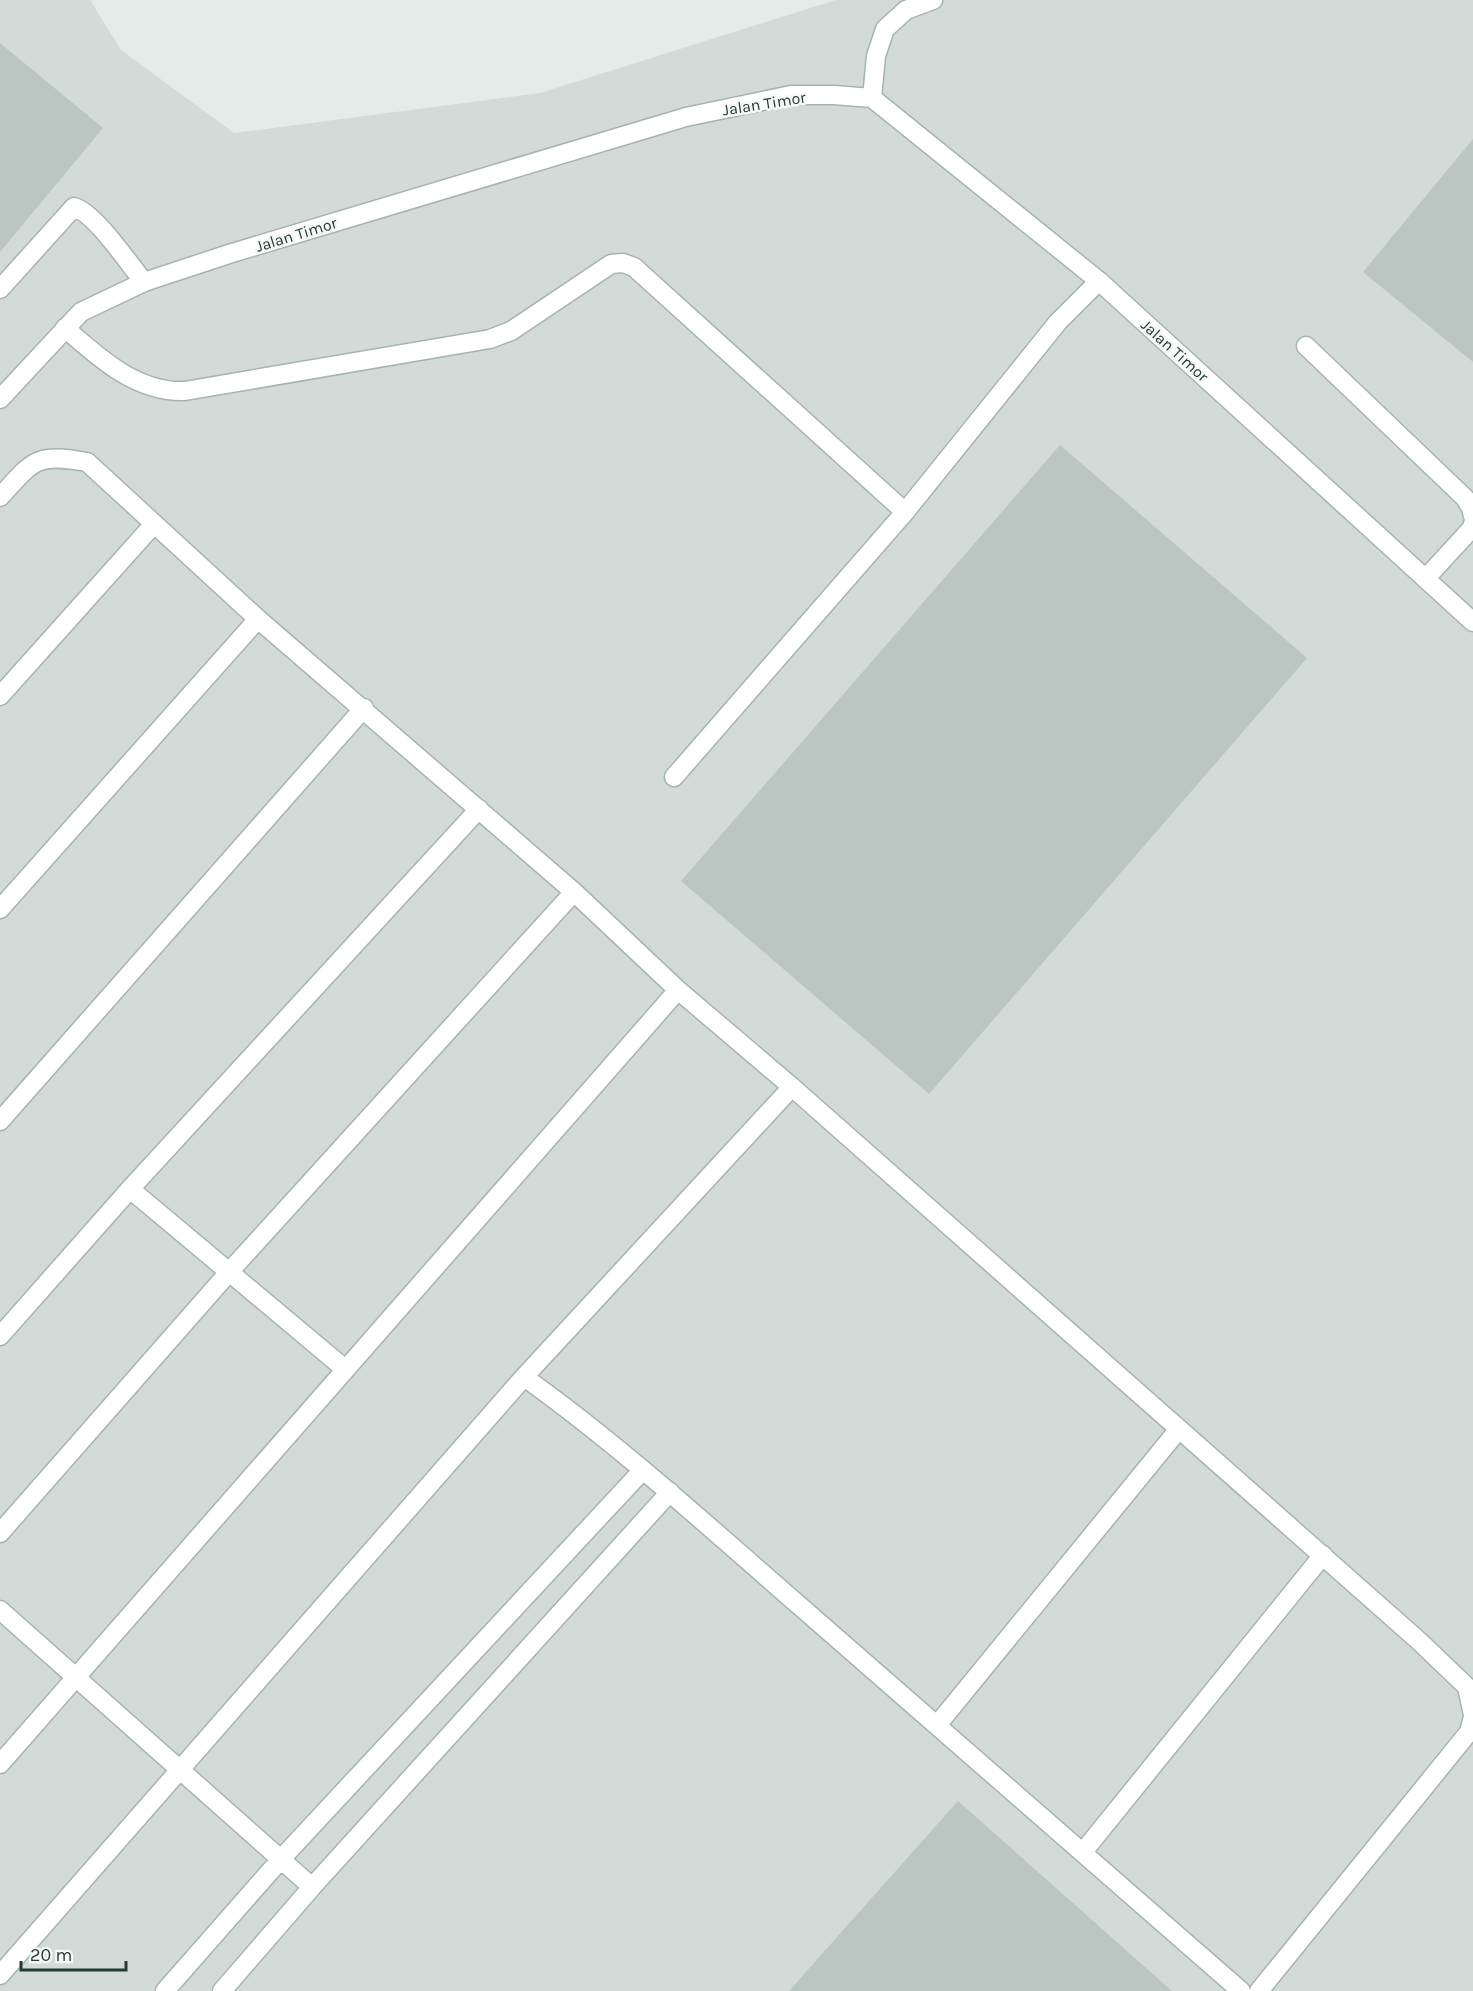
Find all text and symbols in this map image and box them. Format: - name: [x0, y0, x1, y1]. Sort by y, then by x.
- street label: Jalan Timor: [721, 87, 807, 119]
- street label: Jalan Timor: [253, 213, 339, 256]
- street label: Jalan Timor: [1137, 315, 1212, 386]
- scale bar: [21, 1934, 126, 1972]
- text: 20 m: [30, 1944, 72, 1966]

